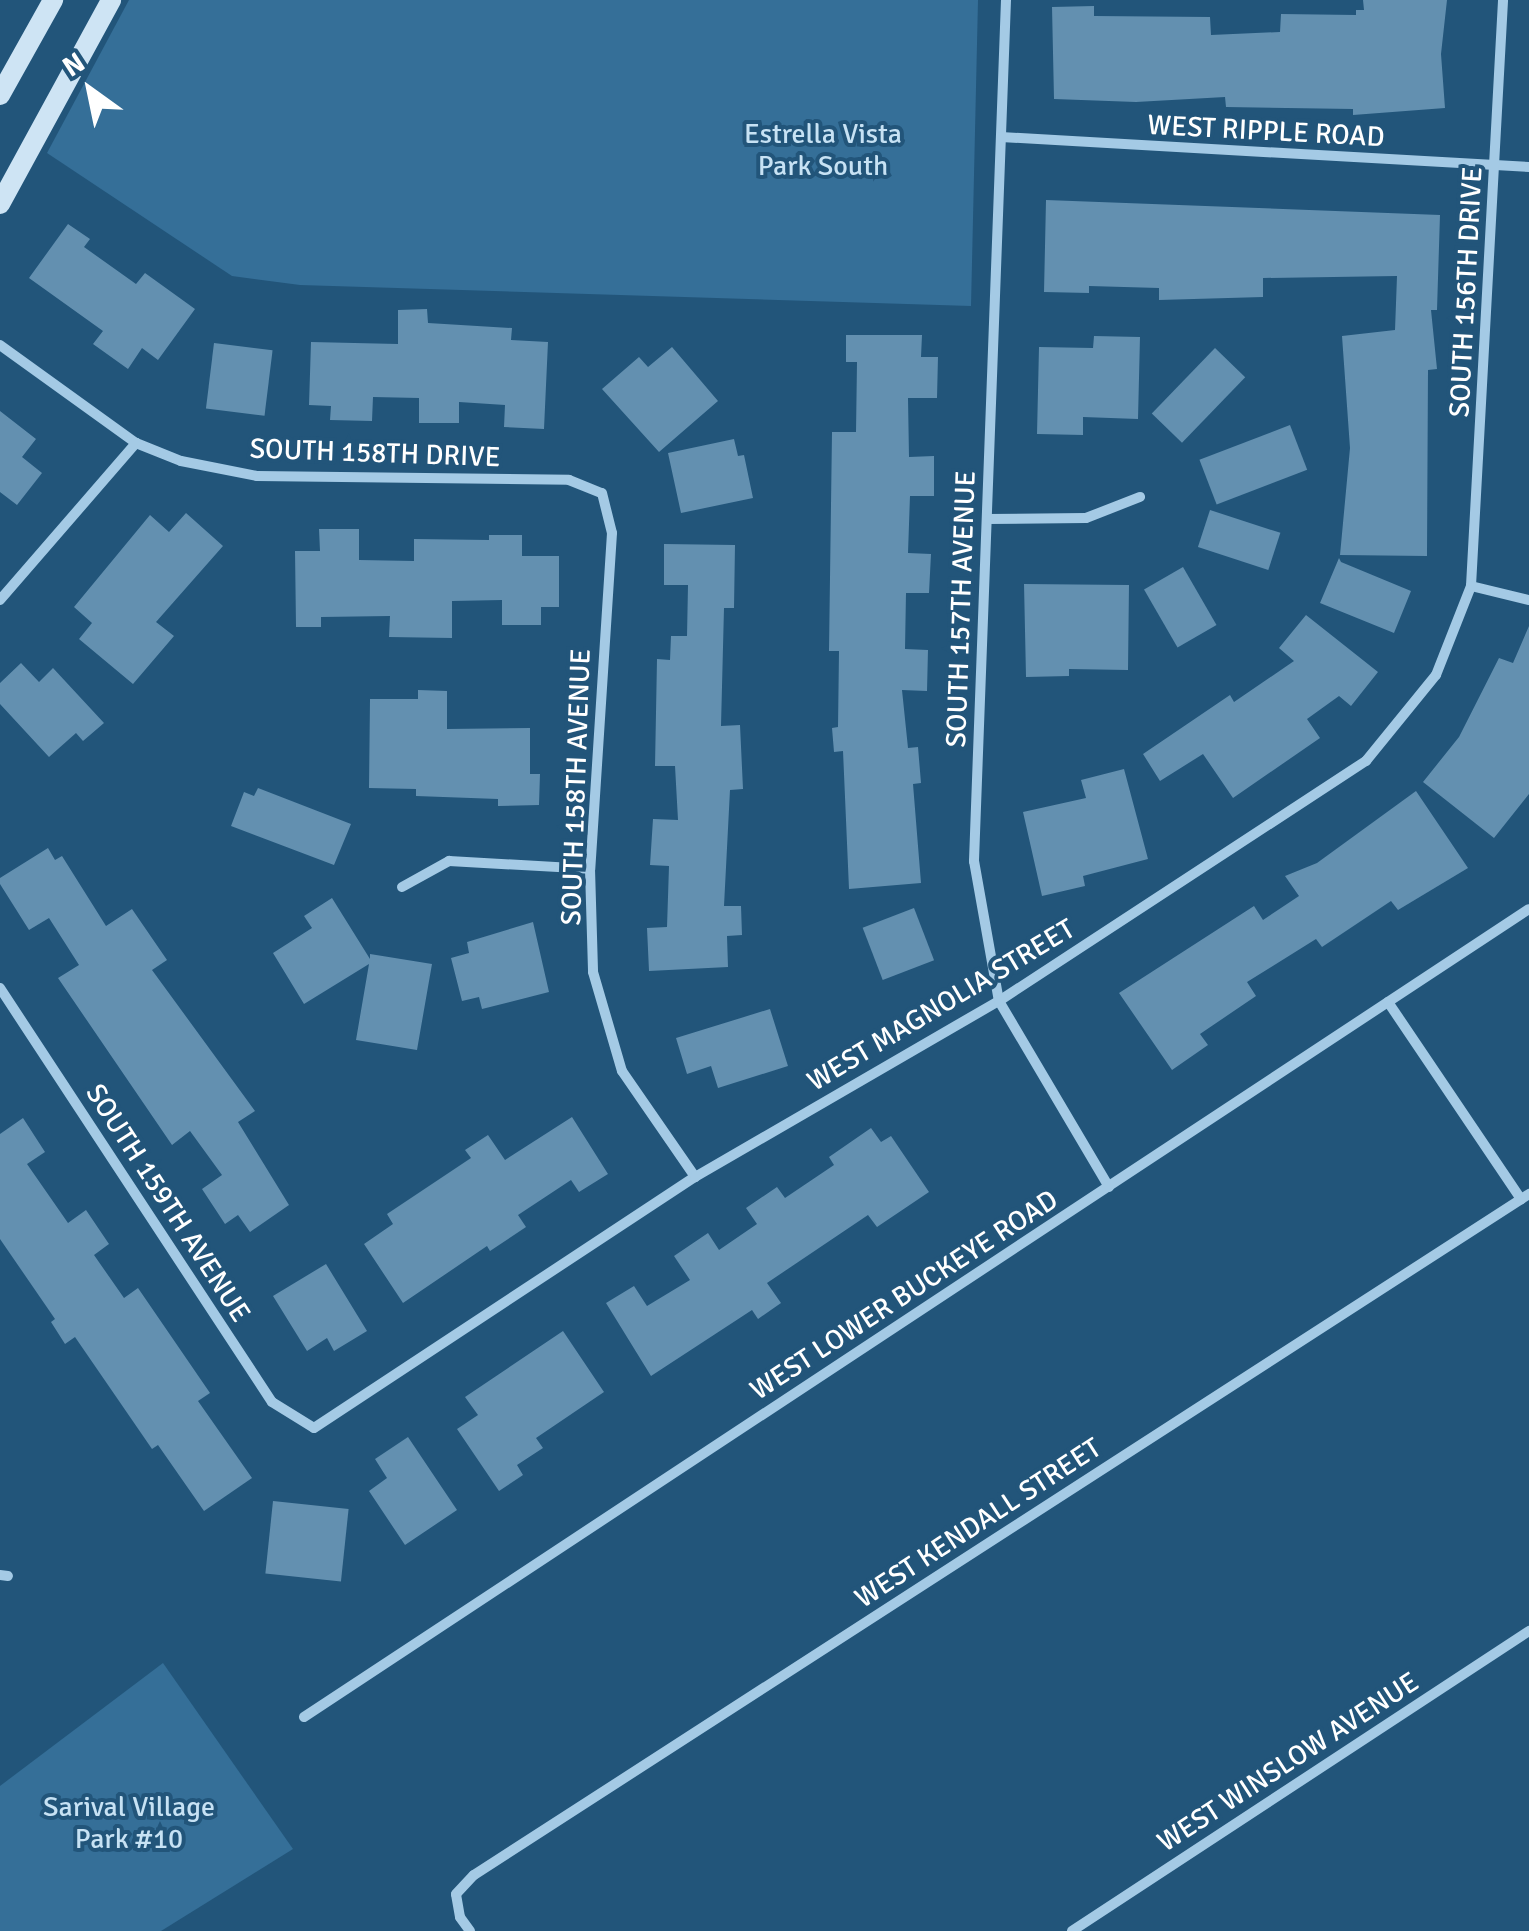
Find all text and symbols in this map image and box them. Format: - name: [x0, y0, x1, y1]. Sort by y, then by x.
- north arrow: [40, 40, 140, 140]
- text: N: [56, 45, 91, 84]
- street label: WEST RIPPLE ROAD: [1147, 108, 1385, 154]
- park label: Estrella Vista Park South: [744, 117, 902, 183]
- street label: SOUTH 156TH DRIVE: [1443, 166, 1489, 418]
- street label: SOUTH 158TH DRIVE: [249, 432, 501, 474]
- street label: SOUTH 157TH AVENUE: [939, 470, 983, 748]
- street label: SOUTH 158TH AVENUE: [554, 648, 598, 926]
- street label: WEST MAGNOLIA STREET: [801, 912, 1081, 1098]
- street label: SOUTH 159TH AVENUE: [79, 1078, 257, 1328]
- street label: WEST LOWER BUCKEYE ROAD: [744, 1183, 1064, 1407]
- street label: WEST KENDALL STREET: [849, 1431, 1107, 1615]
- street label: WEST WINSLOW AVENUE: [1151, 1665, 1425, 1859]
- park label: Sarival Village Park #10: [43, 1790, 215, 1856]

